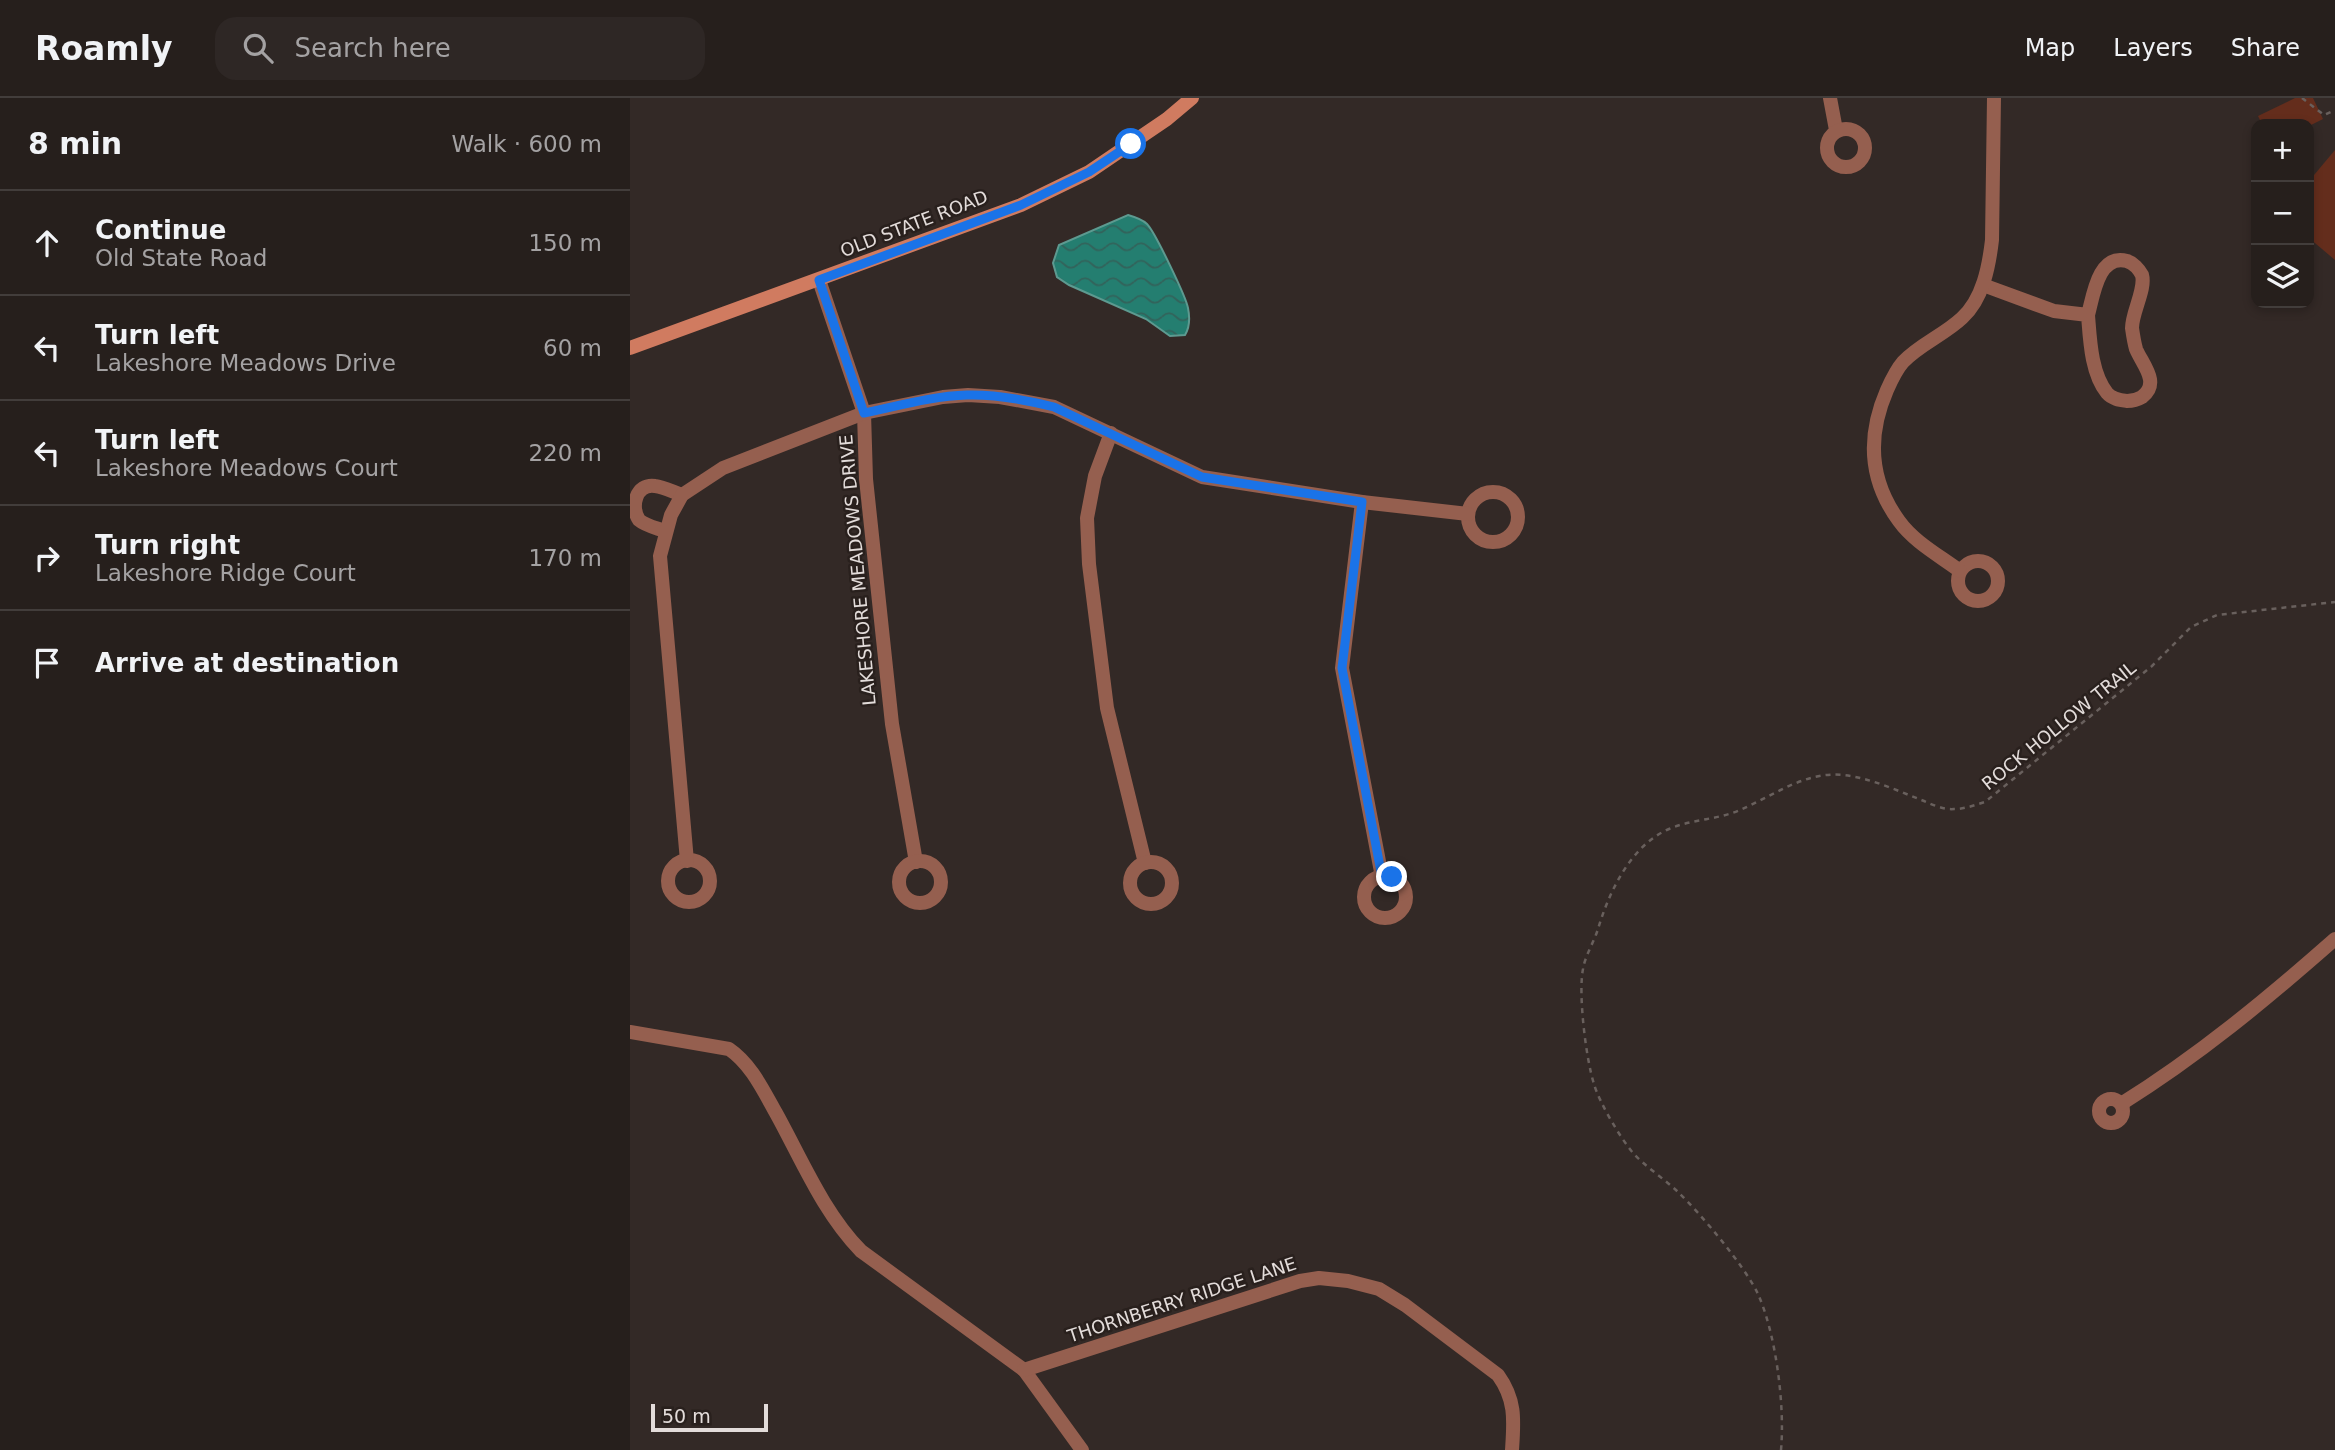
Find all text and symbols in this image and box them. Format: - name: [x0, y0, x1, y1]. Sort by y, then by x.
- search box: [215, 17, 705, 80]
- text: Roamly: [35, 29, 173, 68]
- icon: search: [239, 29, 277, 67]
- text: Search here: [295, 33, 451, 63]
- text: Map: [2025, 34, 2075, 62]
- text: Layers: [2113, 34, 2193, 62]
- text: Share: [2231, 34, 2300, 62]
- map controls: [2251, 119, 2314, 308]
- button: +: [2251, 119, 2314, 182]
- text: 8 min: [28, 126, 122, 161]
- route start: [1115, 128, 1146, 159]
- text: Walk · 600 m: [451, 131, 602, 157]
- button: −: [2251, 182, 2314, 245]
- street label: OLD STATE ROAD: [837, 186, 991, 261]
- text: Continue: [95, 215, 226, 245]
- icon: ahead: [28, 224, 66, 262]
- text: 150 m: [528, 230, 602, 256]
- text: Old State Road: [95, 245, 267, 271]
- button: layers: [2251, 245, 2314, 308]
- text: Turn left: [95, 320, 219, 350]
- icon: left: [28, 329, 66, 367]
- text: 60 m: [543, 335, 602, 361]
- text: Lakeshore Meadows Drive: [95, 350, 396, 376]
- text: Turn left: [95, 425, 219, 455]
- icon: left: [28, 434, 66, 472]
- street label: LAKESHORE MEADOWS DRIVE: [835, 434, 880, 707]
- text: 220 m: [528, 440, 602, 466]
- text: Lakeshore Meadows Court: [95, 455, 398, 481]
- text: Turn right: [95, 530, 240, 560]
- icon: right: [28, 539, 66, 577]
- text: 170 m: [528, 545, 602, 571]
- text: Lakeshore Ridge Court: [95, 560, 356, 586]
- icon: arrive: [28, 644, 66, 682]
- text: Arrive at destination: [95, 648, 399, 678]
- street label: ROCK HOLLOW TRAIL: [1977, 657, 2140, 794]
- route end: [1376, 861, 1407, 892]
- street label: THORNBERRY RIDGE LANE: [1064, 1253, 1299, 1347]
- scale bar: [651, 1401, 768, 1433]
- text: 50 m: [662, 1405, 711, 1427]

